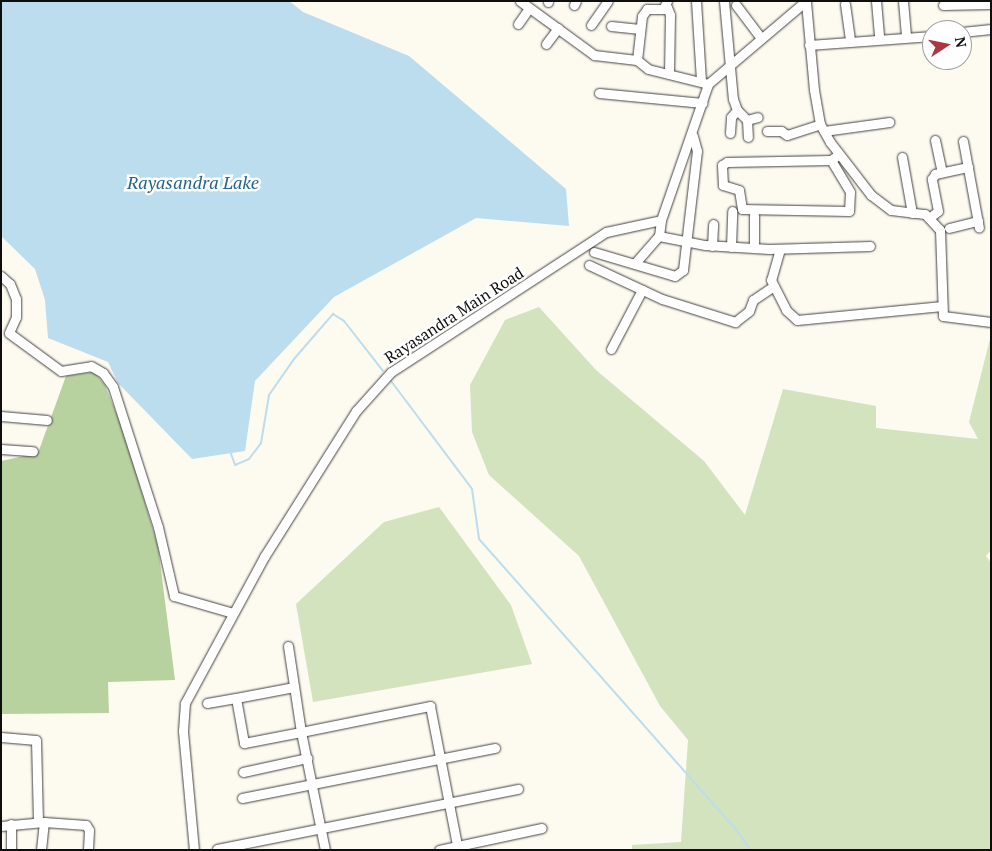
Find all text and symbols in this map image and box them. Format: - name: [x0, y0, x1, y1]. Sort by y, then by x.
- north arrow: [922, 20, 972, 70]
- text: N: [951, 35, 972, 49]
- water label: Rayasandra Lake: [127, 171, 259, 193]
- street label: Rayasandra Main Road: [381, 263, 527, 367]

